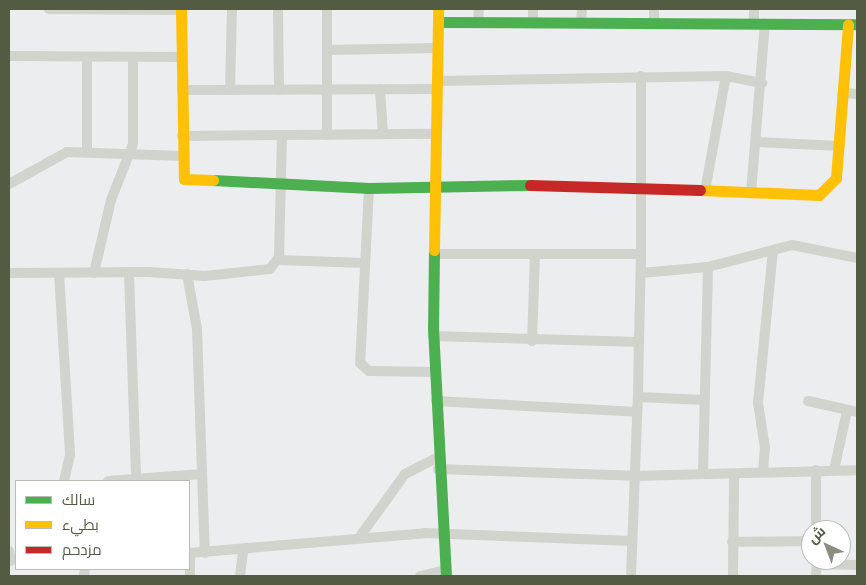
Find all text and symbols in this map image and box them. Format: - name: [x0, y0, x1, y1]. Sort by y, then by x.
- legend: [15, 480, 190, 570]
- text: سالك: [62, 490, 95, 509]
- text: بطيء: [62, 515, 99, 534]
- north arrow: [801, 520, 851, 570]
- text: ش: [804, 522, 829, 547]
- text: مزدحم: [62, 540, 102, 559]

